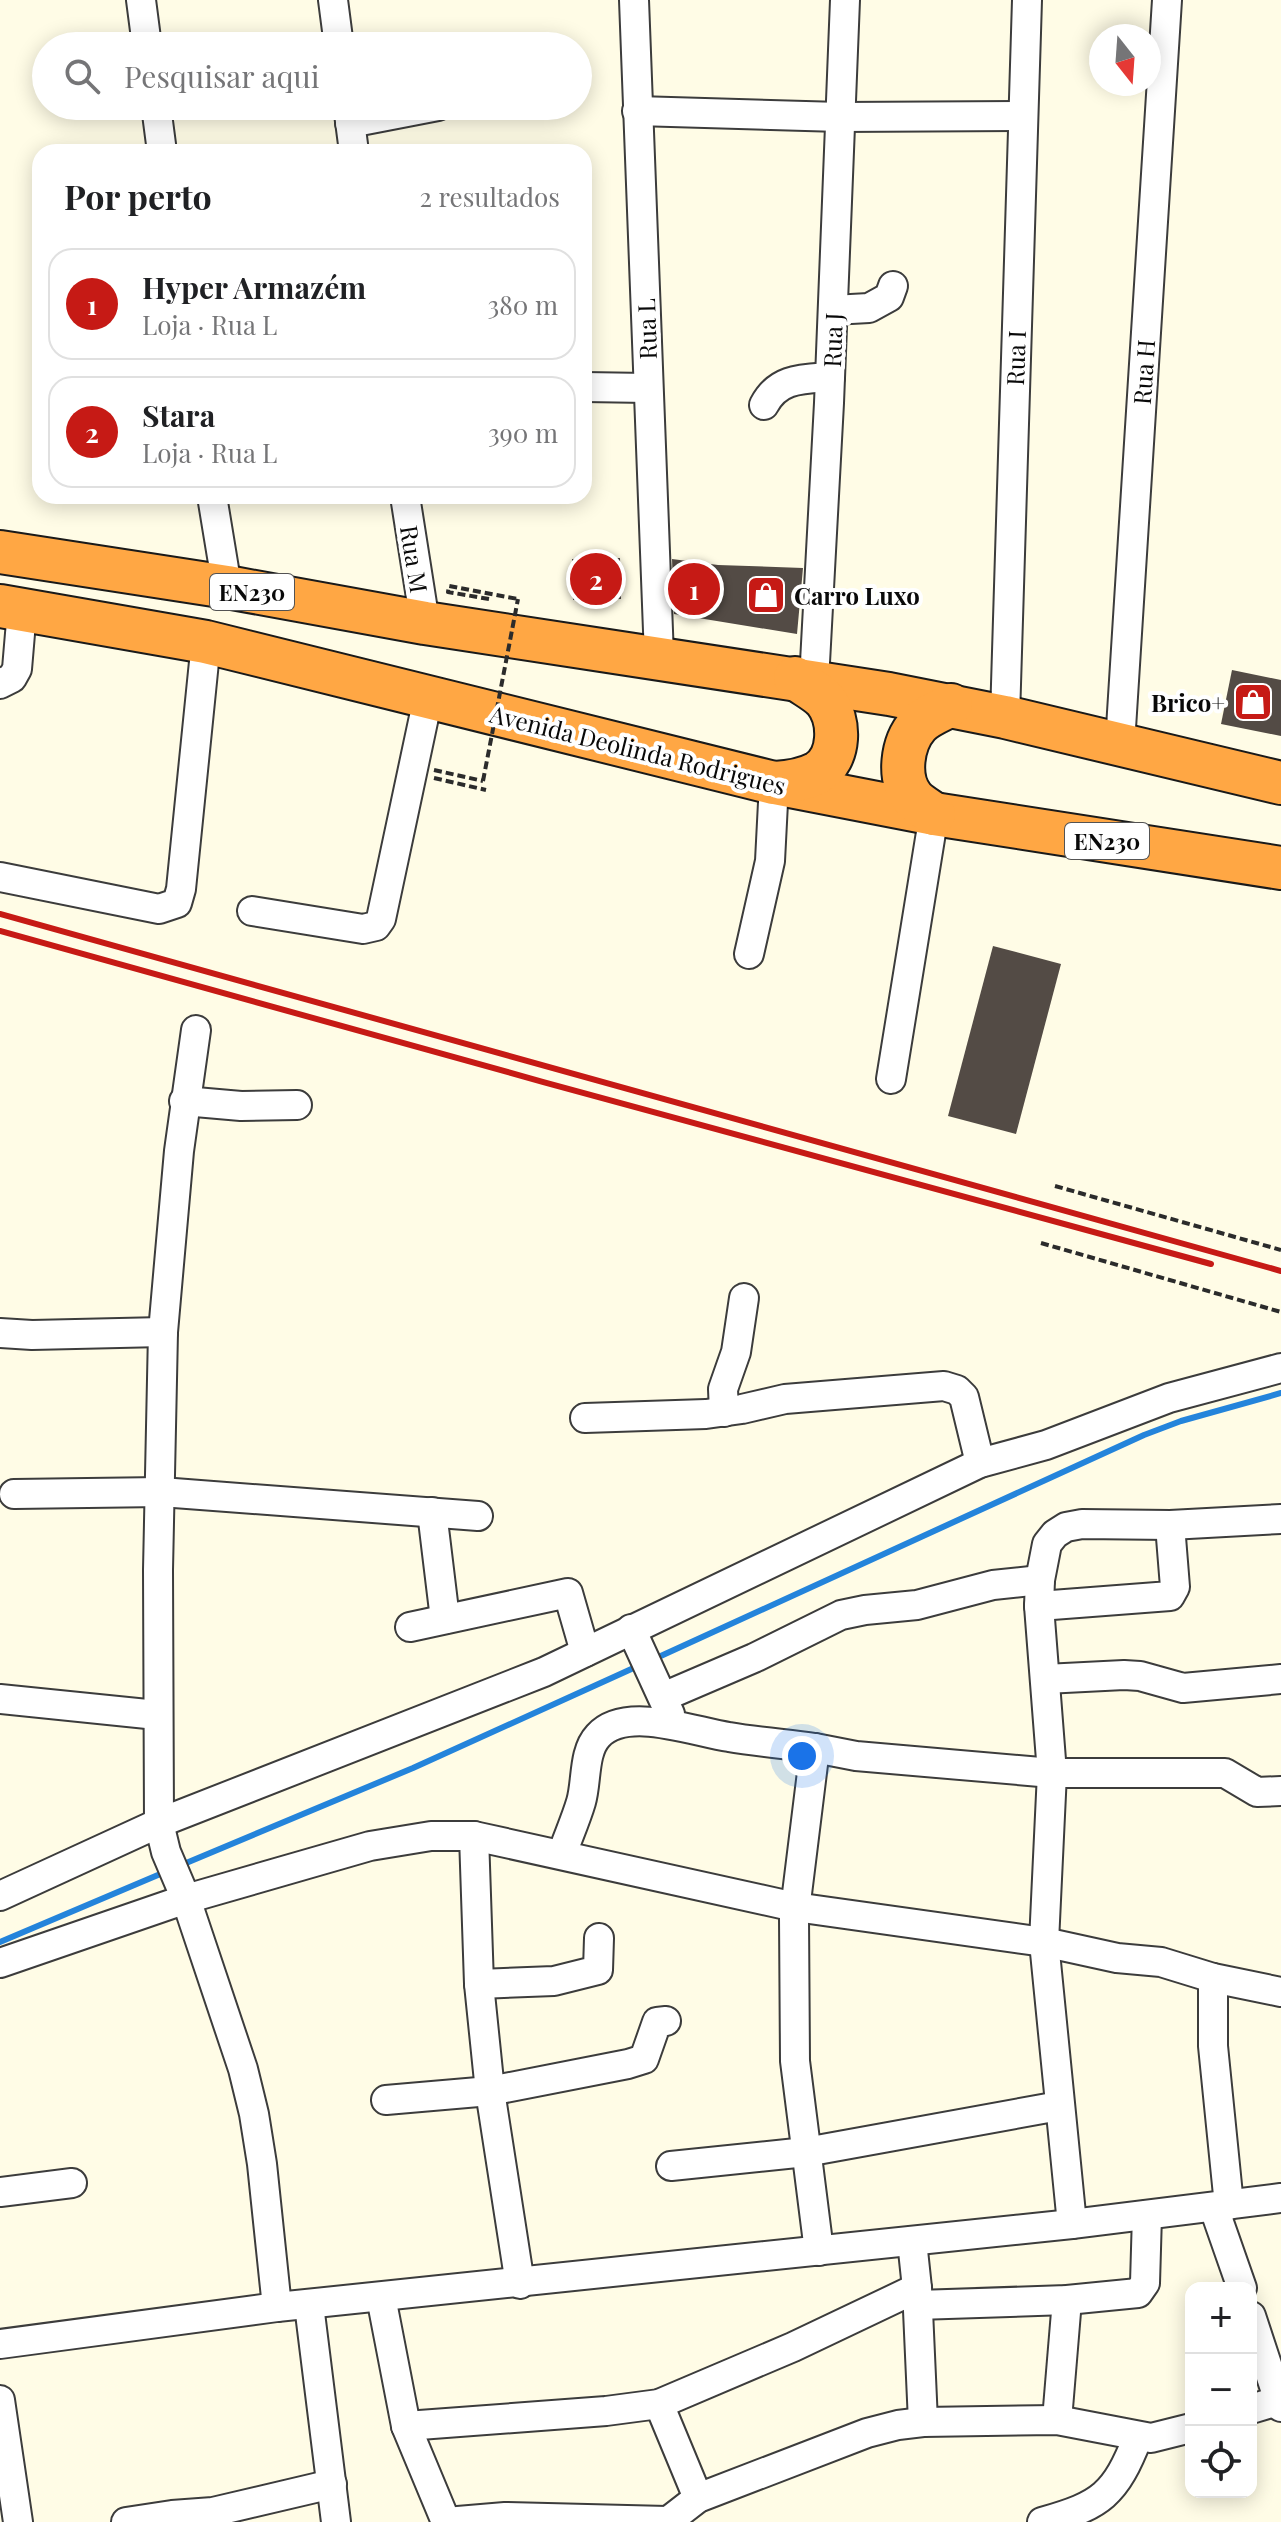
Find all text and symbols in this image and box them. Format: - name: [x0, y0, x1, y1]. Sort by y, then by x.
- north arrow: [1089, 24, 1161, 96]
- search box: [32, 32, 592, 120]
- icon: search: [60, 54, 104, 98]
- text: Pesquisar aqui: [124, 56, 320, 96]
- text: Por perto: [64, 173, 212, 219]
- text: 2 resultados: [420, 179, 560, 214]
- text: Hyper Armazém: [142, 267, 366, 307]
- text: 1: [87, 287, 97, 322]
- text: 380 m: [488, 287, 558, 322]
- street label: Rua L: [629, 298, 663, 360]
- text: Loja · Rua L: [142, 307, 277, 342]
- street label: Rua J: [815, 312, 849, 368]
- street label: Rua I: [998, 330, 1032, 386]
- street label: Rua H: [1125, 338, 1161, 406]
- text: Stara: [142, 395, 215, 435]
- text: 2: [85, 415, 99, 450]
- text: 390 m: [488, 415, 558, 450]
- text: Loja · Rua L: [142, 435, 277, 470]
- street label: Rua M: [394, 523, 436, 595]
- pin: 2: [570, 549, 622, 609]
- pin: 1: [668, 559, 720, 619]
- road number: EN230: [210, 574, 294, 610]
- shop icon: Carro Luxo: [745, 574, 787, 616]
- place label: Carro Luxo: [794, 579, 920, 611]
- shop icon: Brico+: [1232, 681, 1274, 723]
- place label: Brico+: [1151, 686, 1225, 718]
- street label: Avenida Deolinda Rodrigues: [486, 696, 789, 801]
- road number: EN230: [1065, 823, 1149, 859]
- your location: [782, 1736, 822, 1776]
- map controls: [1185, 2282, 1257, 2498]
- button: +: [1185, 2282, 1257, 2354]
- button: −: [1185, 2354, 1257, 2426]
- button: locate: [1185, 2426, 1257, 2498]

